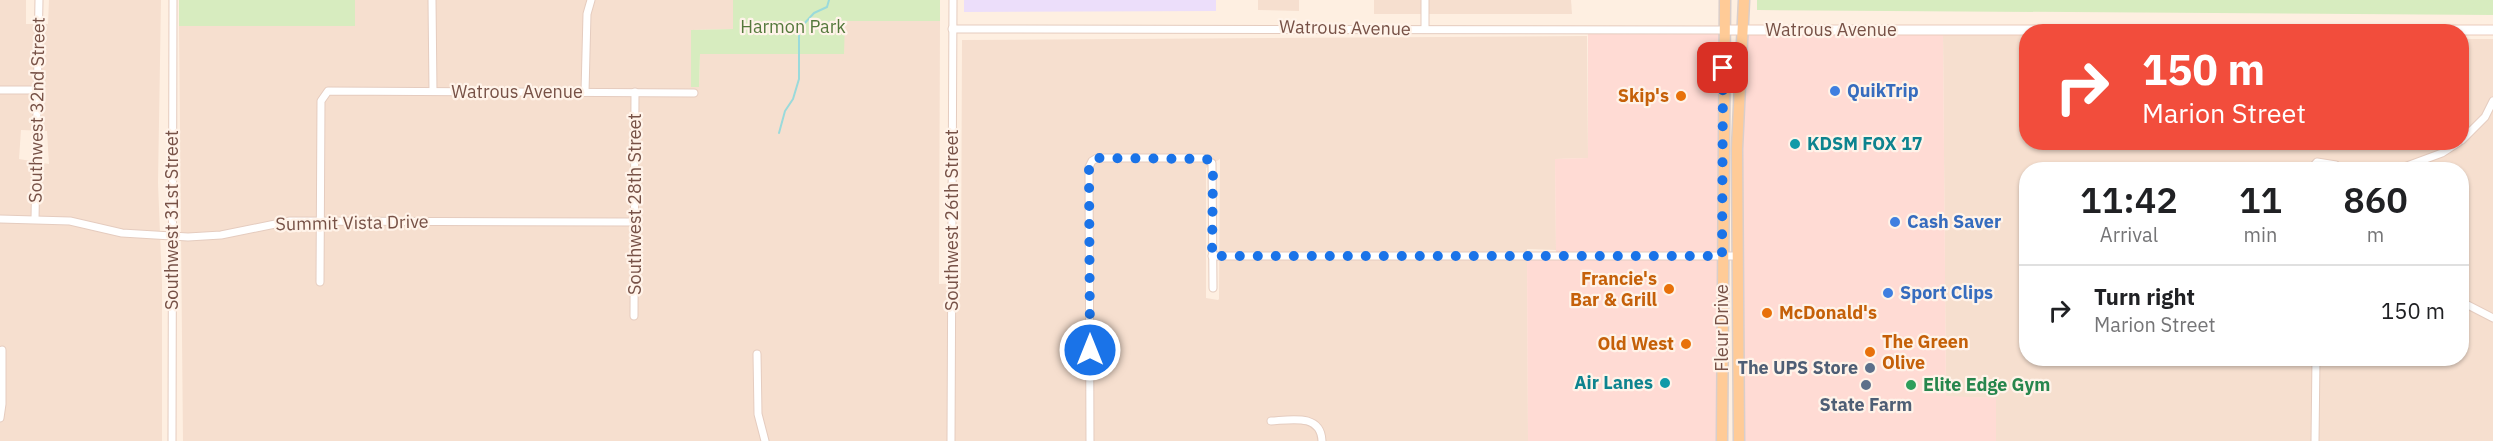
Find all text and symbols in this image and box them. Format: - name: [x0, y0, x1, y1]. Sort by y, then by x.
- park label: Harmon Park: [740, 15, 846, 38]
- street label: Watrous Avenue: [1279, 15, 1411, 40]
- street label: Southwest 32nd Street: [23, 17, 50, 203]
- street label: Watrous Avenue: [1765, 18, 1897, 41]
- pin: [1697, 42, 1748, 93]
- text: 150 m: [2142, 42, 2265, 97]
- icon: right: [2043, 48, 2121, 126]
- icon: arrive: [1706, 51, 1739, 84]
- place label: QuikTrip: [1847, 79, 1919, 102]
- street label: Watrous Avenue: [451, 80, 583, 103]
- place label: Skip's: [1618, 84, 1669, 107]
- marker: QuikTrip: [1828, 84, 1842, 98]
- marker: Skip's: [1674, 89, 1688, 103]
- text: Marion Street: [2142, 95, 2306, 130]
- street label: Southwest 28th Street: [623, 113, 646, 295]
- street label: Southwest 26th Street: [940, 129, 963, 311]
- street label: Southwest 31st Street: [160, 130, 183, 310]
- place label: KDSM FOX 17: [1807, 132, 1923, 155]
- marker: KDSM FOX 17: [1788, 137, 1802, 151]
- text: 11:42: [2080, 176, 2178, 223]
- text: 11: [2239, 176, 2282, 223]
- text: 860: [2343, 176, 2408, 223]
- street label: Summit Vista Drive: [275, 210, 429, 235]
- place label: Cash Saver: [1907, 210, 2001, 233]
- marker: Cash Saver: [1888, 215, 1902, 229]
- text: Arrival: [2100, 221, 2158, 248]
- text: min: [2244, 221, 2277, 248]
- text: m: [2367, 221, 2384, 248]
- place label: Francie's Bar & Grill: [1570, 267, 1658, 311]
- place label: Sport Clips: [1900, 281, 1993, 304]
- marker: Francie's Bar & Grill: [1662, 282, 1676, 296]
- text: Turn right: [2094, 282, 2195, 311]
- street label: Fleur Drive: [1710, 284, 1733, 372]
- marker: Sport Clips: [1881, 286, 1895, 300]
- icon: right: [2043, 294, 2076, 327]
- text: 150 m: [2381, 296, 2445, 325]
- place label: McDonald's: [1779, 301, 1877, 324]
- marker: McDonald's: [1760, 306, 1774, 320]
- text: Marion Street: [2094, 311, 2215, 338]
- position arrow: [1058, 318, 1122, 382]
- place label: The Green Olive: [1882, 330, 1969, 374]
- place label: Old West: [1598, 332, 1674, 355]
- marker: Old West: [1679, 337, 1693, 351]
- marker: The Green Olive: [1863, 345, 1877, 359]
- place label: The UPS Store: [1737, 356, 1858, 379]
- marker: The UPS Store: [1863, 361, 1877, 375]
- place label: Air Lanes: [1574, 371, 1653, 394]
- place label: Elite Edge Gym: [1923, 373, 2050, 396]
- marker: Air Lanes: [1658, 376, 1672, 390]
- marker: State Farm: [1859, 378, 1873, 392]
- marker: Elite Edge Gym: [1904, 378, 1918, 392]
- place label: State Farm: [1820, 393, 1912, 416]

